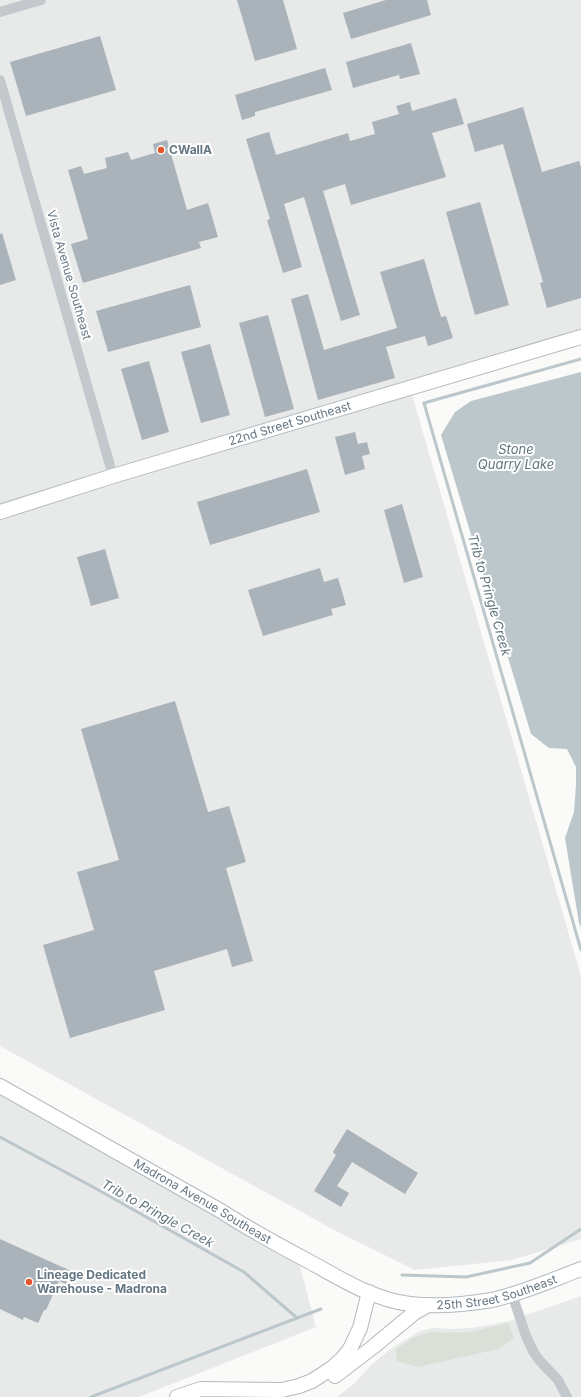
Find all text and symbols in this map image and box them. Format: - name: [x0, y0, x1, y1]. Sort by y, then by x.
- place label: CWallA: [169, 142, 212, 157]
- marker: CWallA: [156, 145, 166, 155]
- street label: Vista Avenue Southeast: [44, 208, 95, 342]
- street label: 22nd Street Southeast: [227, 398, 353, 448]
- water label: Stone Quarry Lake: [478, 441, 554, 472]
- water label: Trib to Pringle Creek: [465, 532, 515, 659]
- street label: Madrona Avenue Southeast: [131, 1155, 274, 1247]
- water label: Trib to Pringle Creek: [99, 1175, 218, 1251]
- place label: Lineage Dedicated Warehouse - Madrona: [37, 1267, 167, 1296]
- street label: 25th Street Southeast: [436, 1271, 559, 1312]
- marker: Lineage Dedicated Warehouse - Madrona: [24, 1277, 34, 1287]

